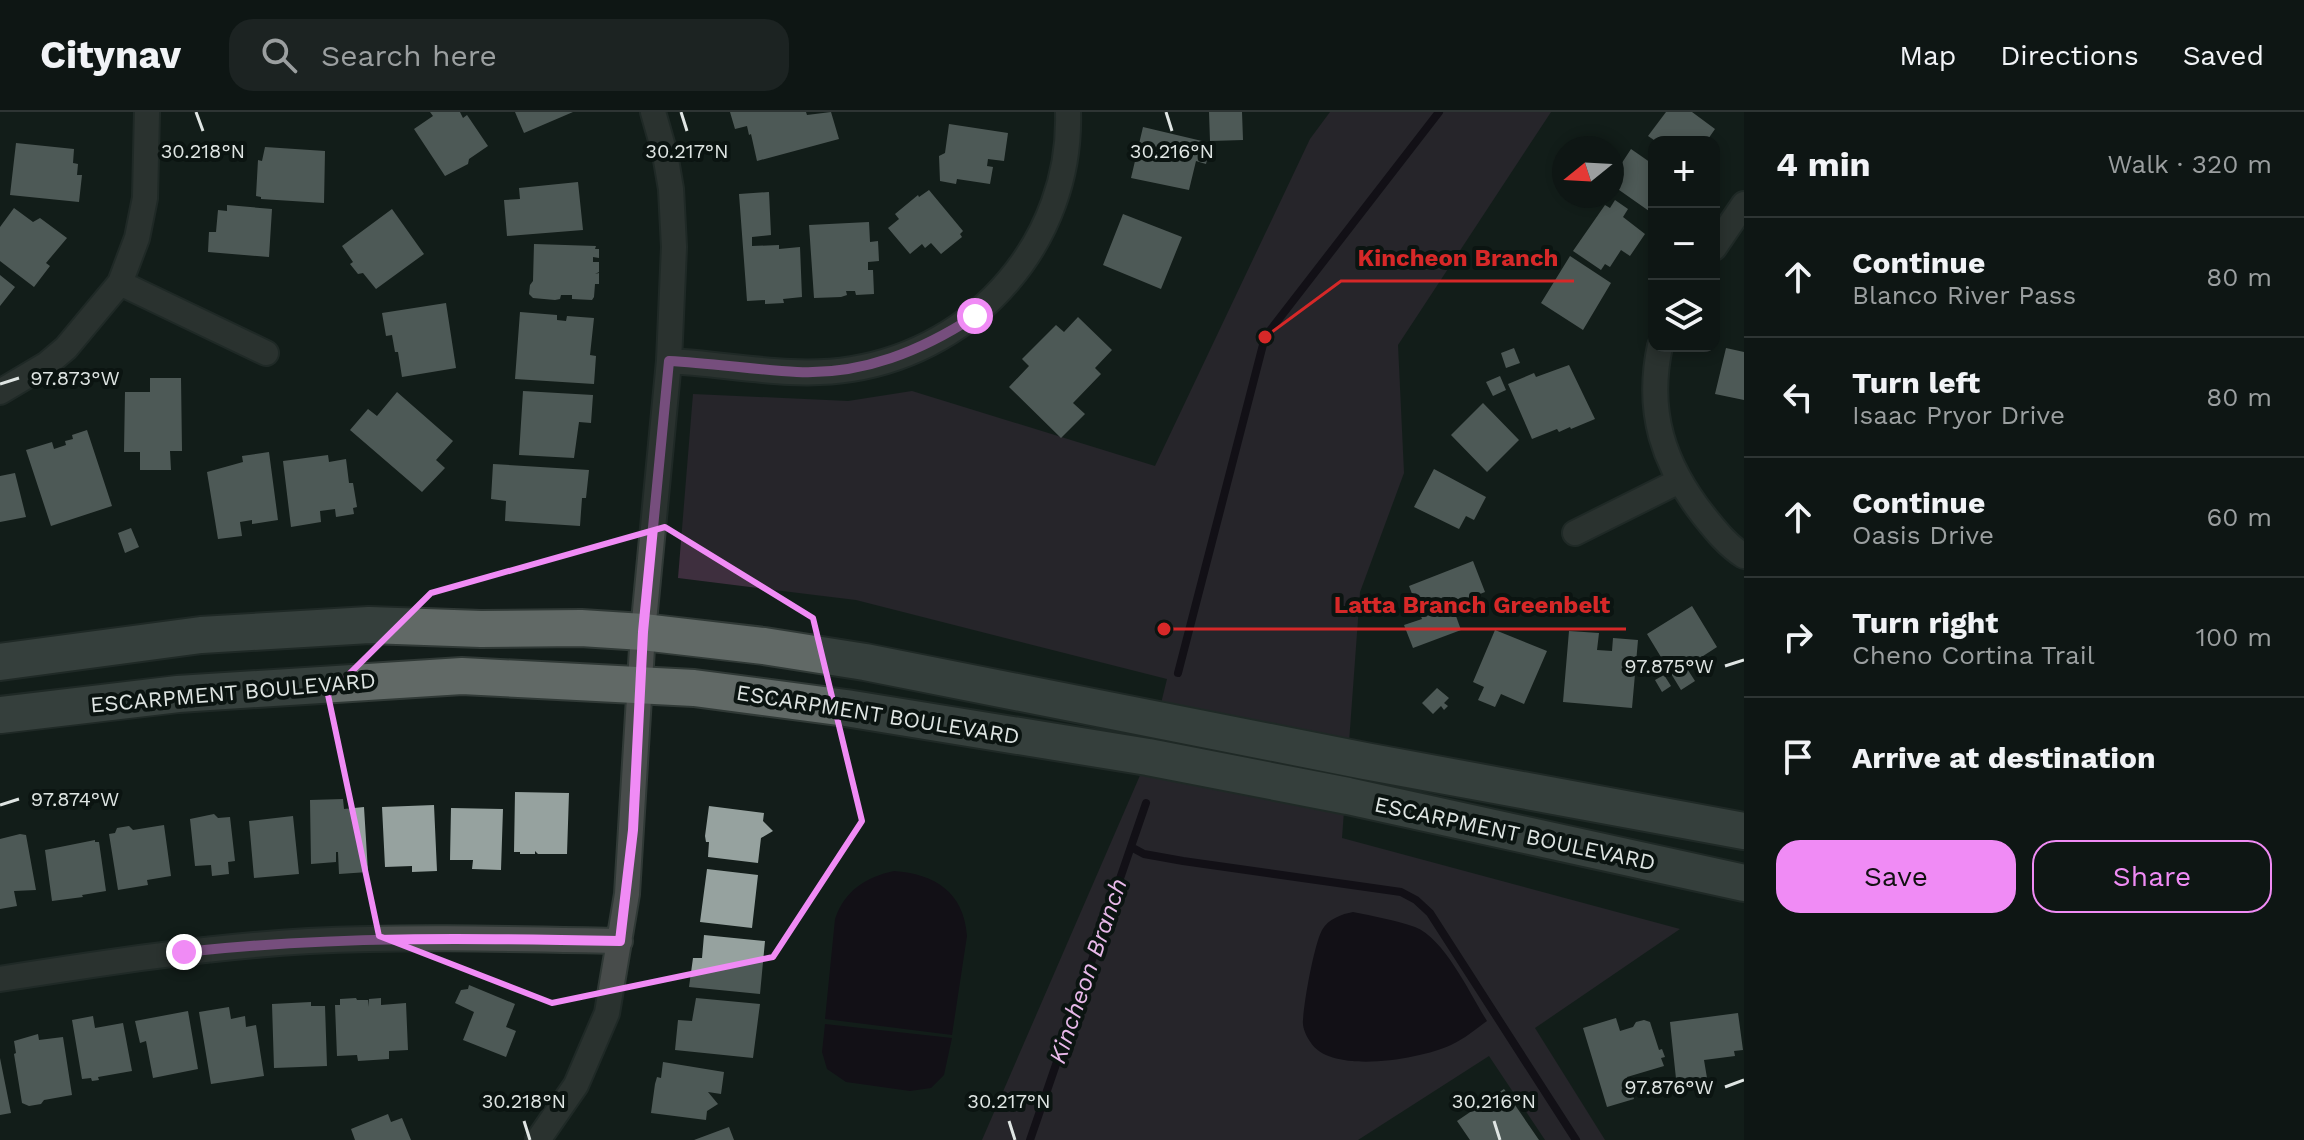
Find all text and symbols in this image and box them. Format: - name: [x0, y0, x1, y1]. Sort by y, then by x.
- search box: [229, 19, 789, 91]
- text: Citynav: [40, 33, 181, 77]
- icon: search: [257, 33, 301, 77]
- text: Search here: [321, 38, 497, 73]
- text: Map: [1899, 39, 1956, 72]
- text: Directions: [2000, 39, 2139, 72]
- text: Saved: [2183, 39, 2264, 72]
- north arrow: [1552, 136, 1624, 208]
- map controls: [1648, 136, 1720, 352]
- button: +: [1648, 136, 1720, 208]
- text: 30.218°N: [161, 139, 245, 163]
- text: 30.217°N: [645, 139, 729, 163]
- text: 30.216°N: [1130, 139, 1214, 163]
- text: 4 min: [1776, 144, 1871, 184]
- text: Walk · 320 m: [2107, 149, 2272, 179]
- button: −: [1648, 208, 1720, 280]
- callout: Kincheon Branch: [1341, 233, 1574, 281]
- text: Kincheon Branch: [1358, 244, 1558, 272]
- text: Continue: [1852, 245, 1985, 280]
- icon: ahead: [1776, 255, 1820, 299]
- text: 80 m: [2206, 262, 2272, 292]
- button: layers: [1648, 280, 1720, 352]
- text: Blanco River Pass: [1852, 280, 2076, 310]
- route start: [957, 298, 993, 334]
- text: Turn left: [1852, 365, 1980, 400]
- text: 97.873°W: [30, 366, 120, 390]
- icon: left: [1776, 375, 1820, 419]
- text: 80 m: [2206, 382, 2272, 412]
- text: Isaac Pryor Drive: [1852, 400, 2065, 430]
- text: Continue: [1852, 485, 1985, 520]
- icon: ahead: [1776, 495, 1820, 539]
- text: 60 m: [2206, 502, 2272, 532]
- text: Oasis Drive: [1852, 520, 1994, 550]
- callout: Latta Branch Greenbelt: [1317, 581, 1626, 629]
- text: Latta Branch Greenbelt: [1334, 591, 1611, 619]
- text: Turn right: [1852, 605, 1998, 640]
- icon: right: [1776, 615, 1820, 659]
- text: 100 m: [2196, 622, 2272, 652]
- text: Cheno Cortina Trail: [1852, 640, 2095, 670]
- text: 97.875°W: [1624, 654, 1714, 678]
- street label: ESCARPMENT BOULEVARD: [89, 668, 377, 717]
- street label: ESCARPMENT BOULEVARD: [734, 680, 1021, 749]
- icon: arrive: [1776, 735, 1820, 779]
- text: Arrive at destination: [1852, 740, 2156, 775]
- text: 97.874°W: [31, 787, 119, 811]
- street label: ESCARPMENT BOULEVARD: [1372, 791, 1658, 876]
- button: Save: [1776, 840, 2016, 913]
- button: Share: [2032, 840, 2272, 913]
- water label: Kincheon Branch: [1043, 875, 1133, 1067]
- route end: [166, 934, 202, 970]
- text: 97.876°W: [1624, 1075, 1714, 1099]
- text: 30.218°N: [482, 1089, 566, 1113]
- text: 30.217°N: [967, 1089, 1051, 1113]
- text: 30.216°N: [1452, 1089, 1536, 1113]

